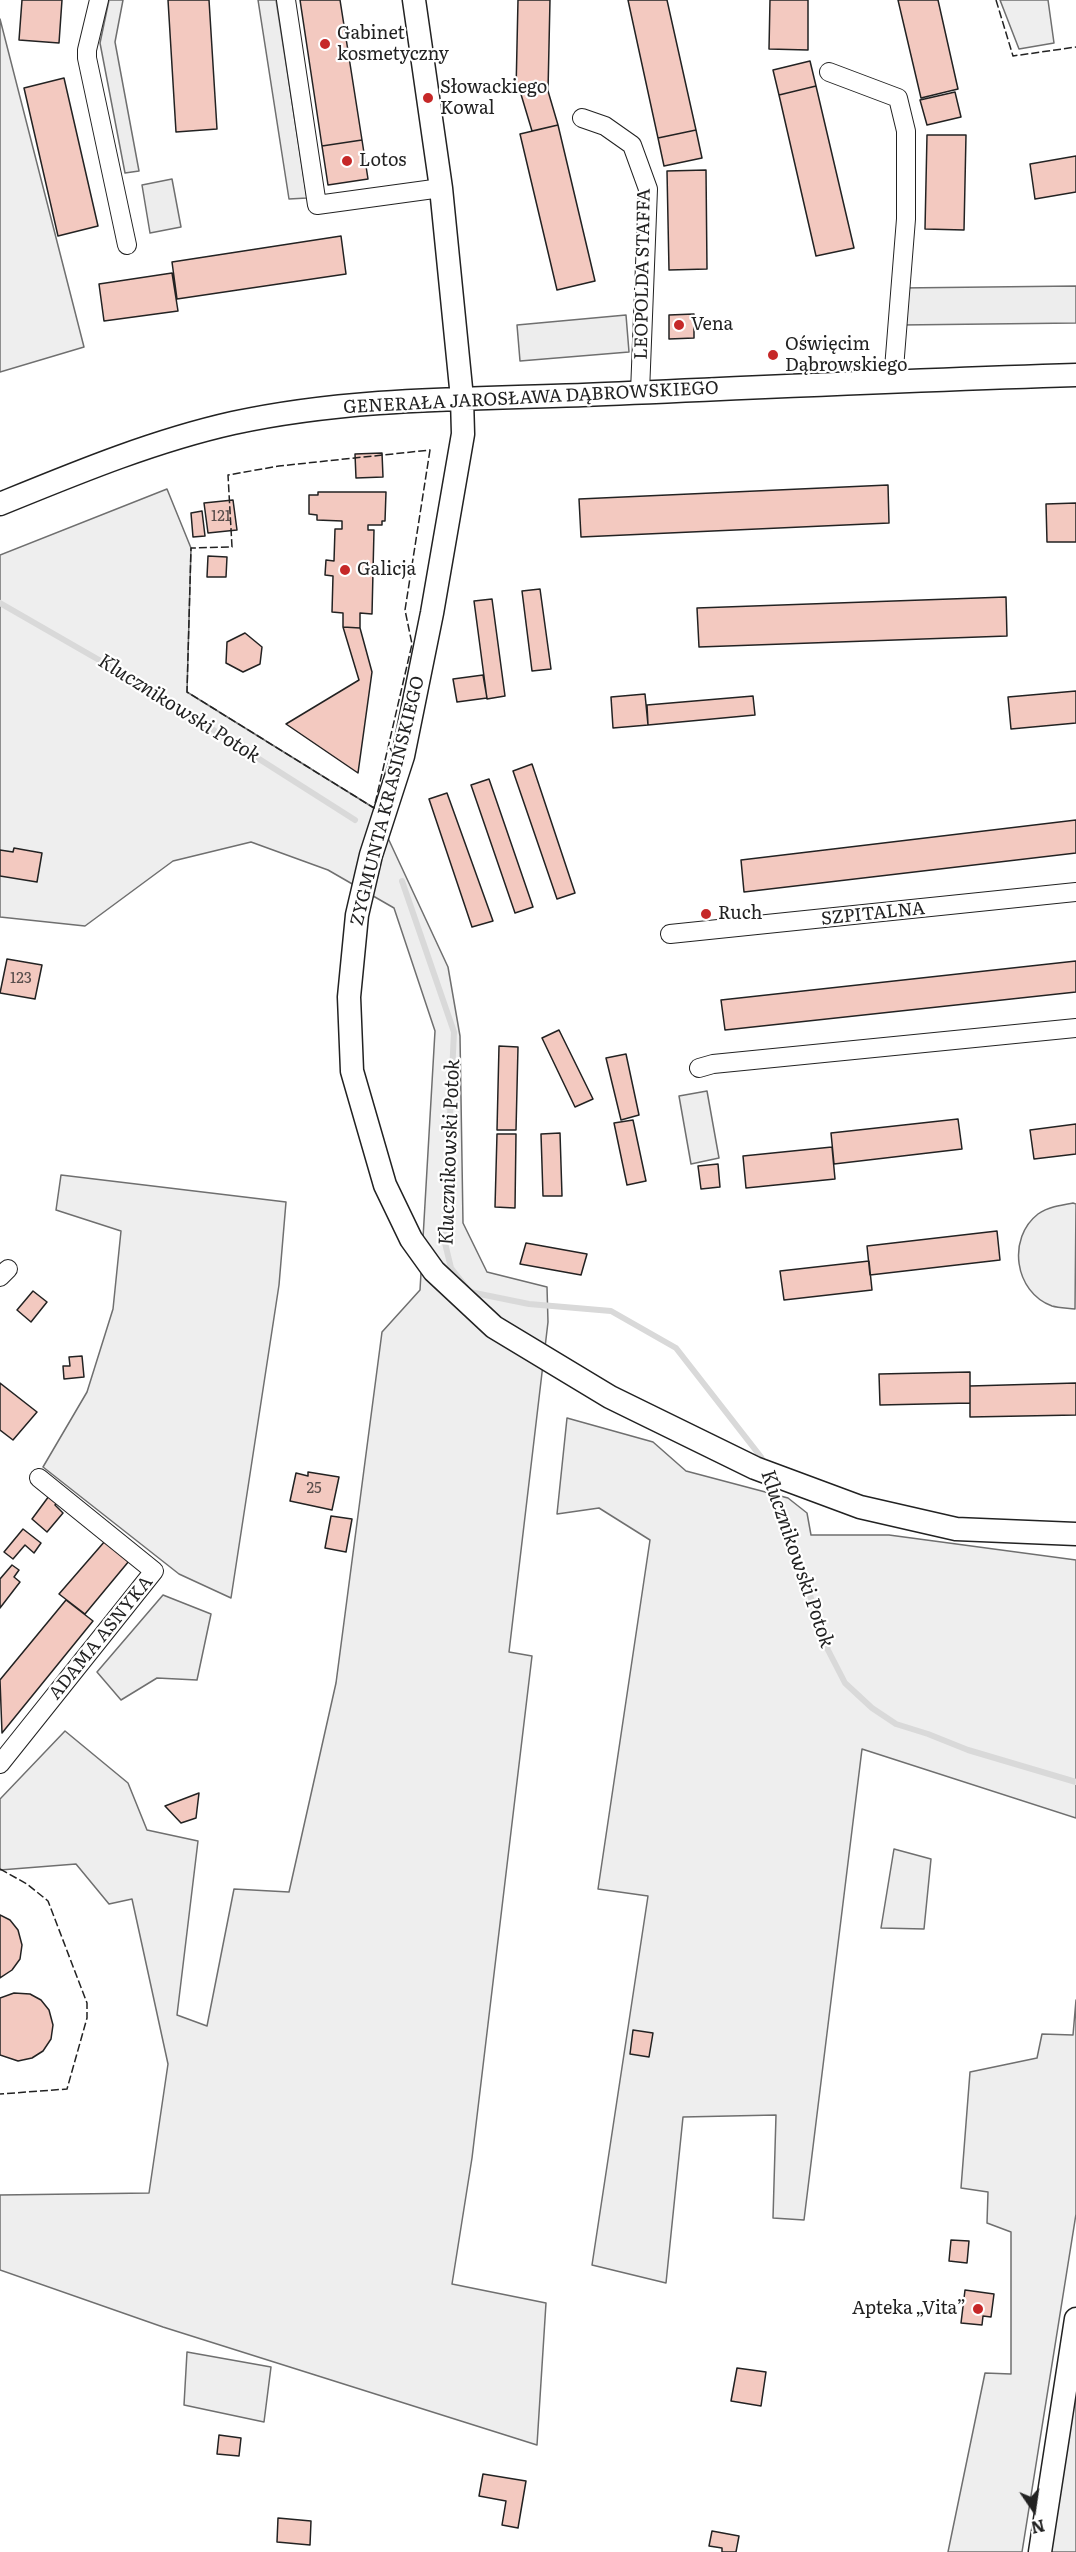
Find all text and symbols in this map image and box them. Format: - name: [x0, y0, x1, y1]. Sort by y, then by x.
- place label: Gabinet kosmetyczny: [337, 23, 449, 66]
- marker: Gabinet kosmetyczny: [318, 37, 332, 51]
- place label: Słowackiego Kowal: [440, 77, 547, 119]
- marker: Słowackiego Kowal: [421, 91, 435, 105]
- place label: Lotos: [359, 150, 406, 172]
- marker: Lotos: [340, 154, 354, 168]
- street label: LEOPOLDA STAFFA: [631, 188, 655, 360]
- place label: Vena: [691, 314, 733, 336]
- marker: Vena: [672, 318, 686, 332]
- place label: Oświęcim Dąbrowskiego: [785, 334, 907, 376]
- marker: Oświęcim Dąbrowskiego: [766, 348, 780, 362]
- street label: GENERAŁA JAROSŁAWA DĄBROWSKIEGO: [343, 377, 719, 419]
- house number: 121: [211, 508, 231, 526]
- place label: Galicja: [357, 559, 416, 581]
- marker: Galicja: [338, 563, 352, 577]
- water label: Klucznikowski Potok: [94, 649, 264, 769]
- street label: ZYGMUNTA KRASIŃSKIEGO: [346, 674, 430, 928]
- street label: SZPITALNA: [820, 898, 926, 930]
- place label: Ruch: [718, 903, 762, 925]
- marker: Ruch: [699, 907, 713, 921]
- house number: 123: [10, 970, 32, 988]
- water label: Klucznikowski Potok: [435, 1058, 465, 1246]
- water label: Klucznikowski Potok: [755, 1467, 839, 1651]
- house number: 25: [306, 1480, 322, 1498]
- street label: ADAMA ASNYKA: [44, 1572, 158, 1704]
- place label: Apteka „Vita”: [852, 2298, 966, 2320]
- marker: Apteka „Vita”: [971, 2302, 985, 2316]
- north arrow: [1004, 2480, 1064, 2540]
- text: N: [1029, 2514, 1047, 2541]

